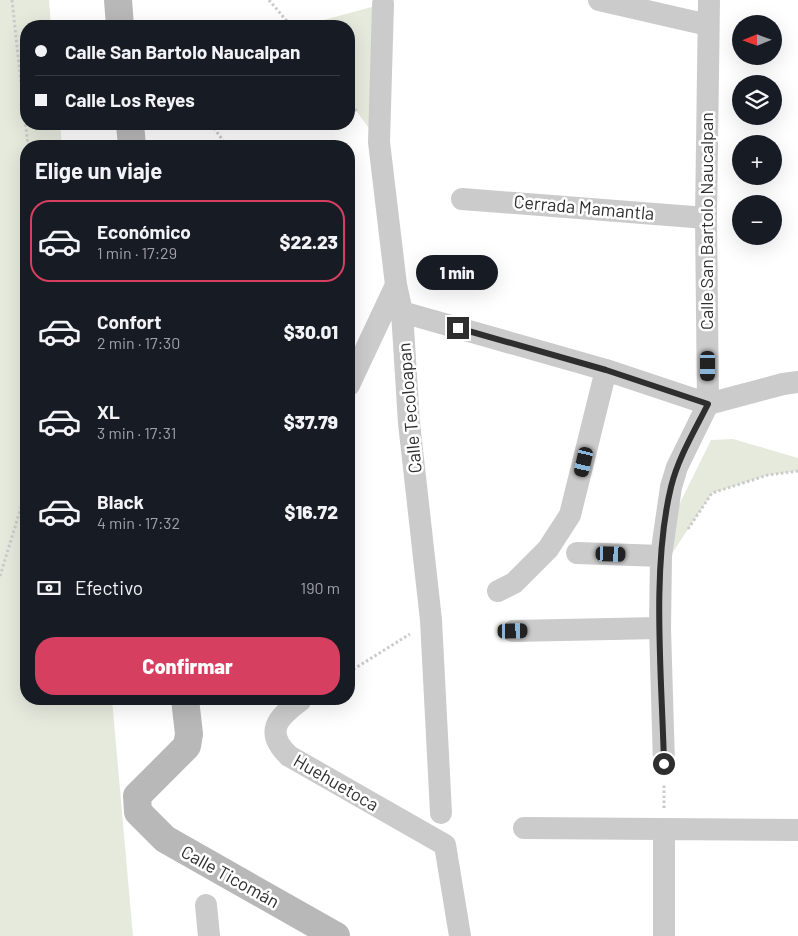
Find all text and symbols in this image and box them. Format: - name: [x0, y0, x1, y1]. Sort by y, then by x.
- north arrow: [732, 15, 782, 65]
- map controls: [732, 15, 782, 245]
- text: Calle San Bartolo Naucalpan: [65, 40, 300, 63]
- button: layers: [732, 75, 782, 125]
- text: Calle Los Reyes: [65, 88, 195, 111]
- street label: Calle San Bartolo Naucalpan: [695, 112, 717, 330]
- button: +: [732, 135, 782, 185]
- text: Elige un viaje: [35, 157, 162, 183]
- street label: Cerrada Mamantla: [513, 190, 655, 224]
- button: −: [732, 195, 782, 245]
- icon: car: [37, 219, 82, 264]
- text: Económico: [97, 220, 191, 243]
- text: $22.23: [280, 230, 338, 253]
- text: 1 min · 17:29: [97, 243, 177, 262]
- callout: 1 min: [417, 255, 499, 290]
- text: 1 min: [439, 263, 475, 282]
- icon: car: [37, 309, 82, 354]
- text: Confort: [97, 310, 161, 333]
- route end: [447, 317, 469, 339]
- text: $30.01: [284, 320, 338, 343]
- text: 2 min · 17:30: [97, 333, 180, 352]
- street label: Calle Tecoloapan: [392, 342, 426, 474]
- car: [700, 351, 715, 381]
- icon: car: [37, 399, 82, 444]
- text: XL: [97, 400, 120, 423]
- text: $37.79: [284, 410, 338, 433]
- text: 3 min · 17:31: [97, 423, 176, 442]
- car: [573, 446, 594, 478]
- icon: car: [37, 489, 82, 534]
- text: Black: [97, 490, 144, 513]
- text: $16.72: [285, 500, 338, 523]
- text: 4 min · 17:32: [97, 513, 180, 532]
- car: [595, 546, 626, 562]
- icon: cash: [35, 574, 63, 602]
- text: Efectivo: [75, 576, 143, 599]
- text: 190 m: [301, 578, 340, 597]
- car: [497, 623, 528, 639]
- button: Confirmar: [35, 637, 340, 695]
- street label: Huehuetoca: [290, 749, 383, 815]
- route start: [653, 753, 675, 775]
- street label: Calle Ticomán: [178, 840, 283, 912]

